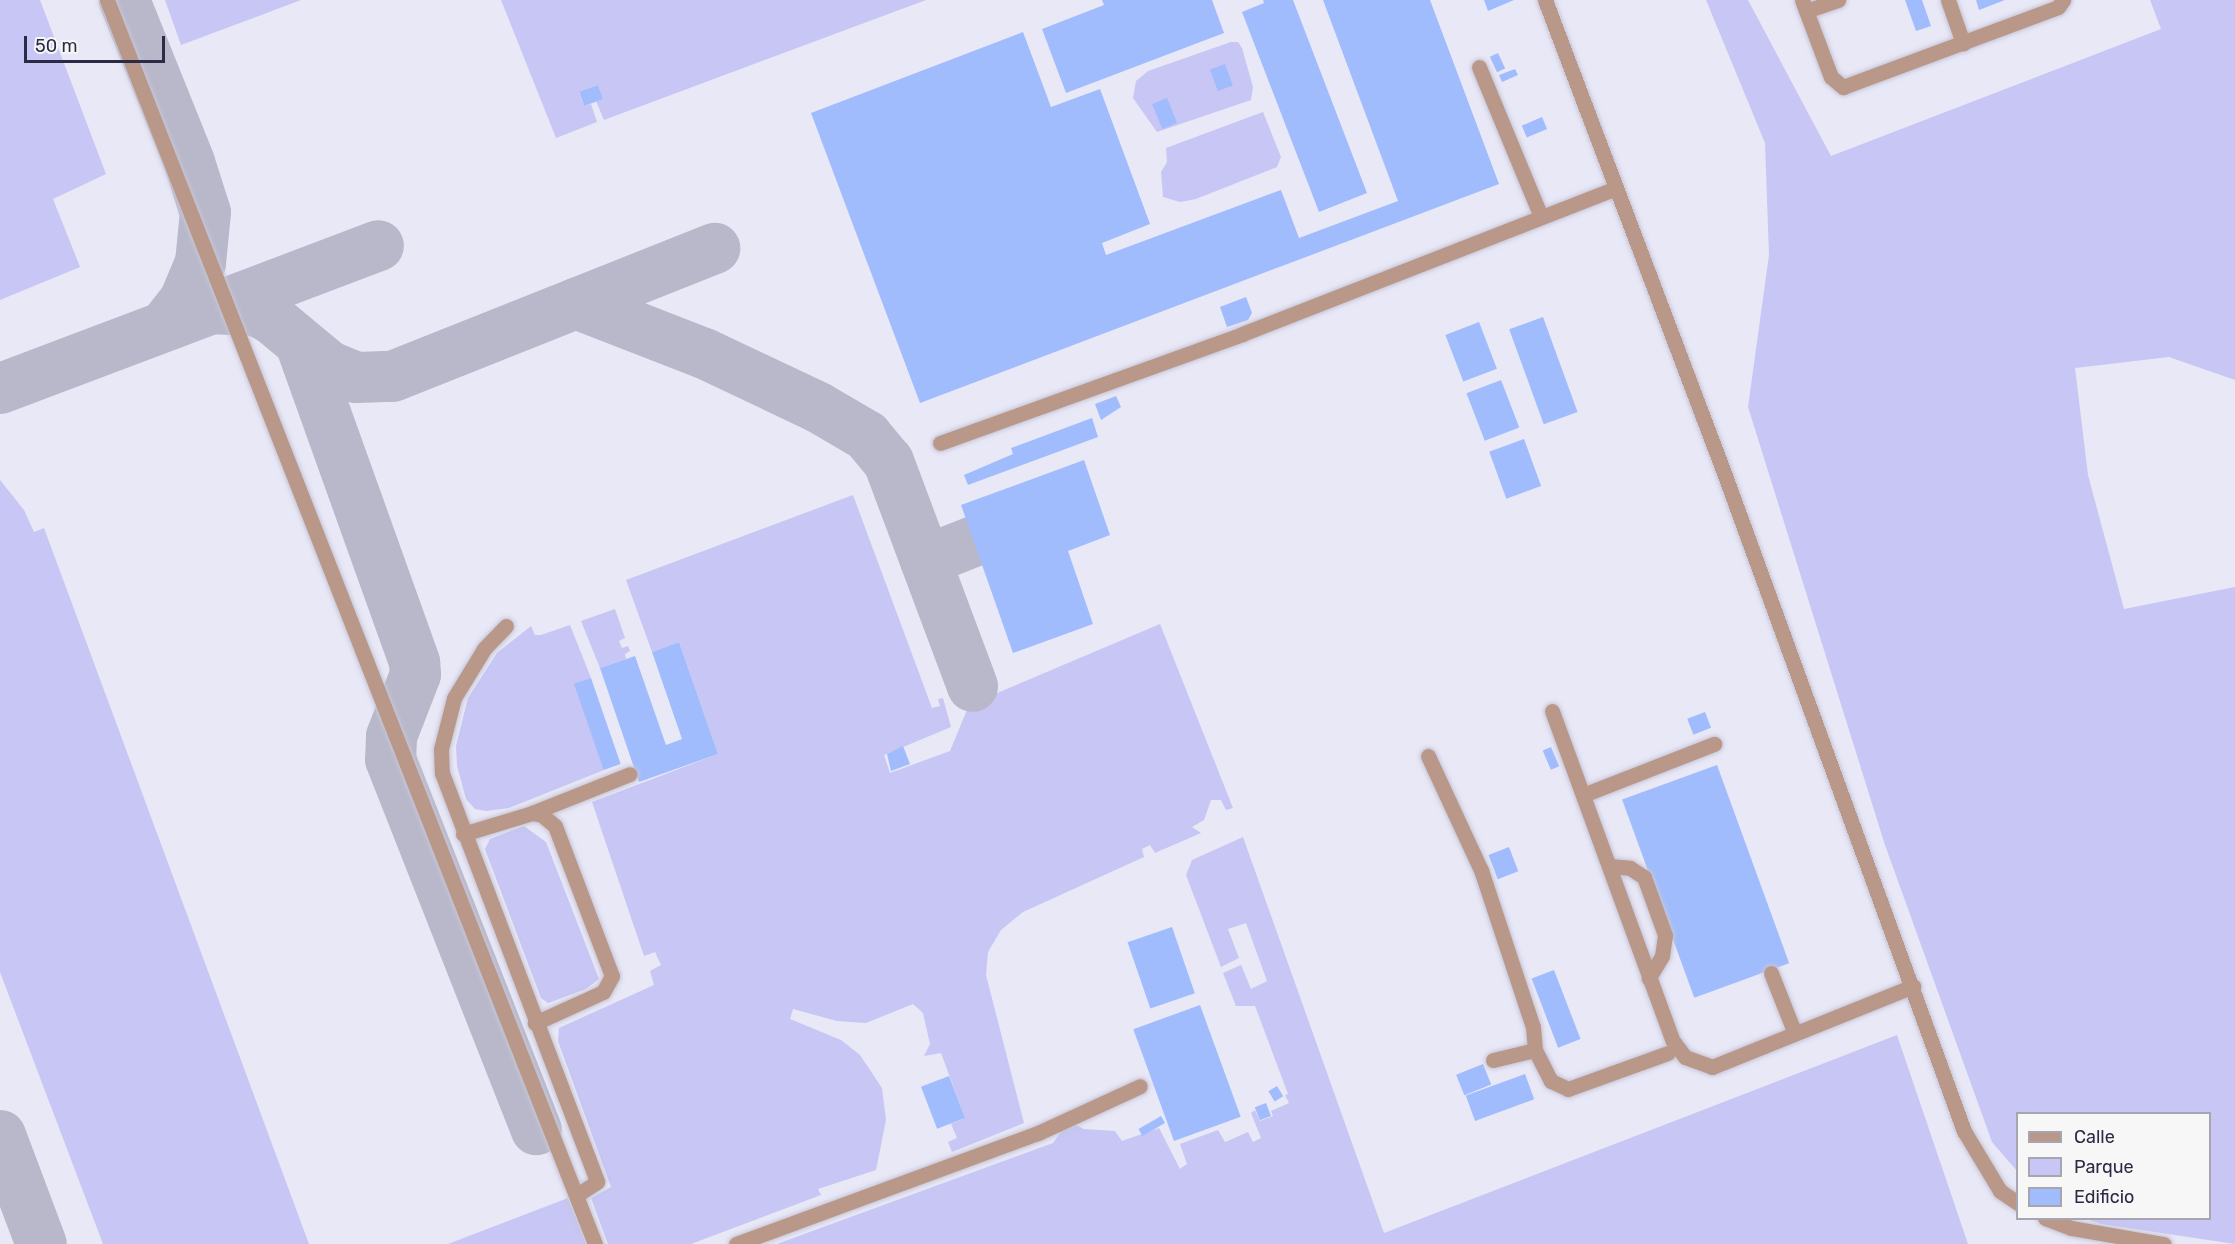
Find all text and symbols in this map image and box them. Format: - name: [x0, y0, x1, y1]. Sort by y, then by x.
- scale bar: [27, 24, 168, 62]
- text: 50 m: [35, 35, 78, 57]
- legend: [2016, 1112, 2211, 1220]
- text: Calle: [2074, 1126, 2115, 1148]
- text: Parque: [2074, 1156, 2134, 1178]
- text: Edificio: [2074, 1186, 2134, 1208]

